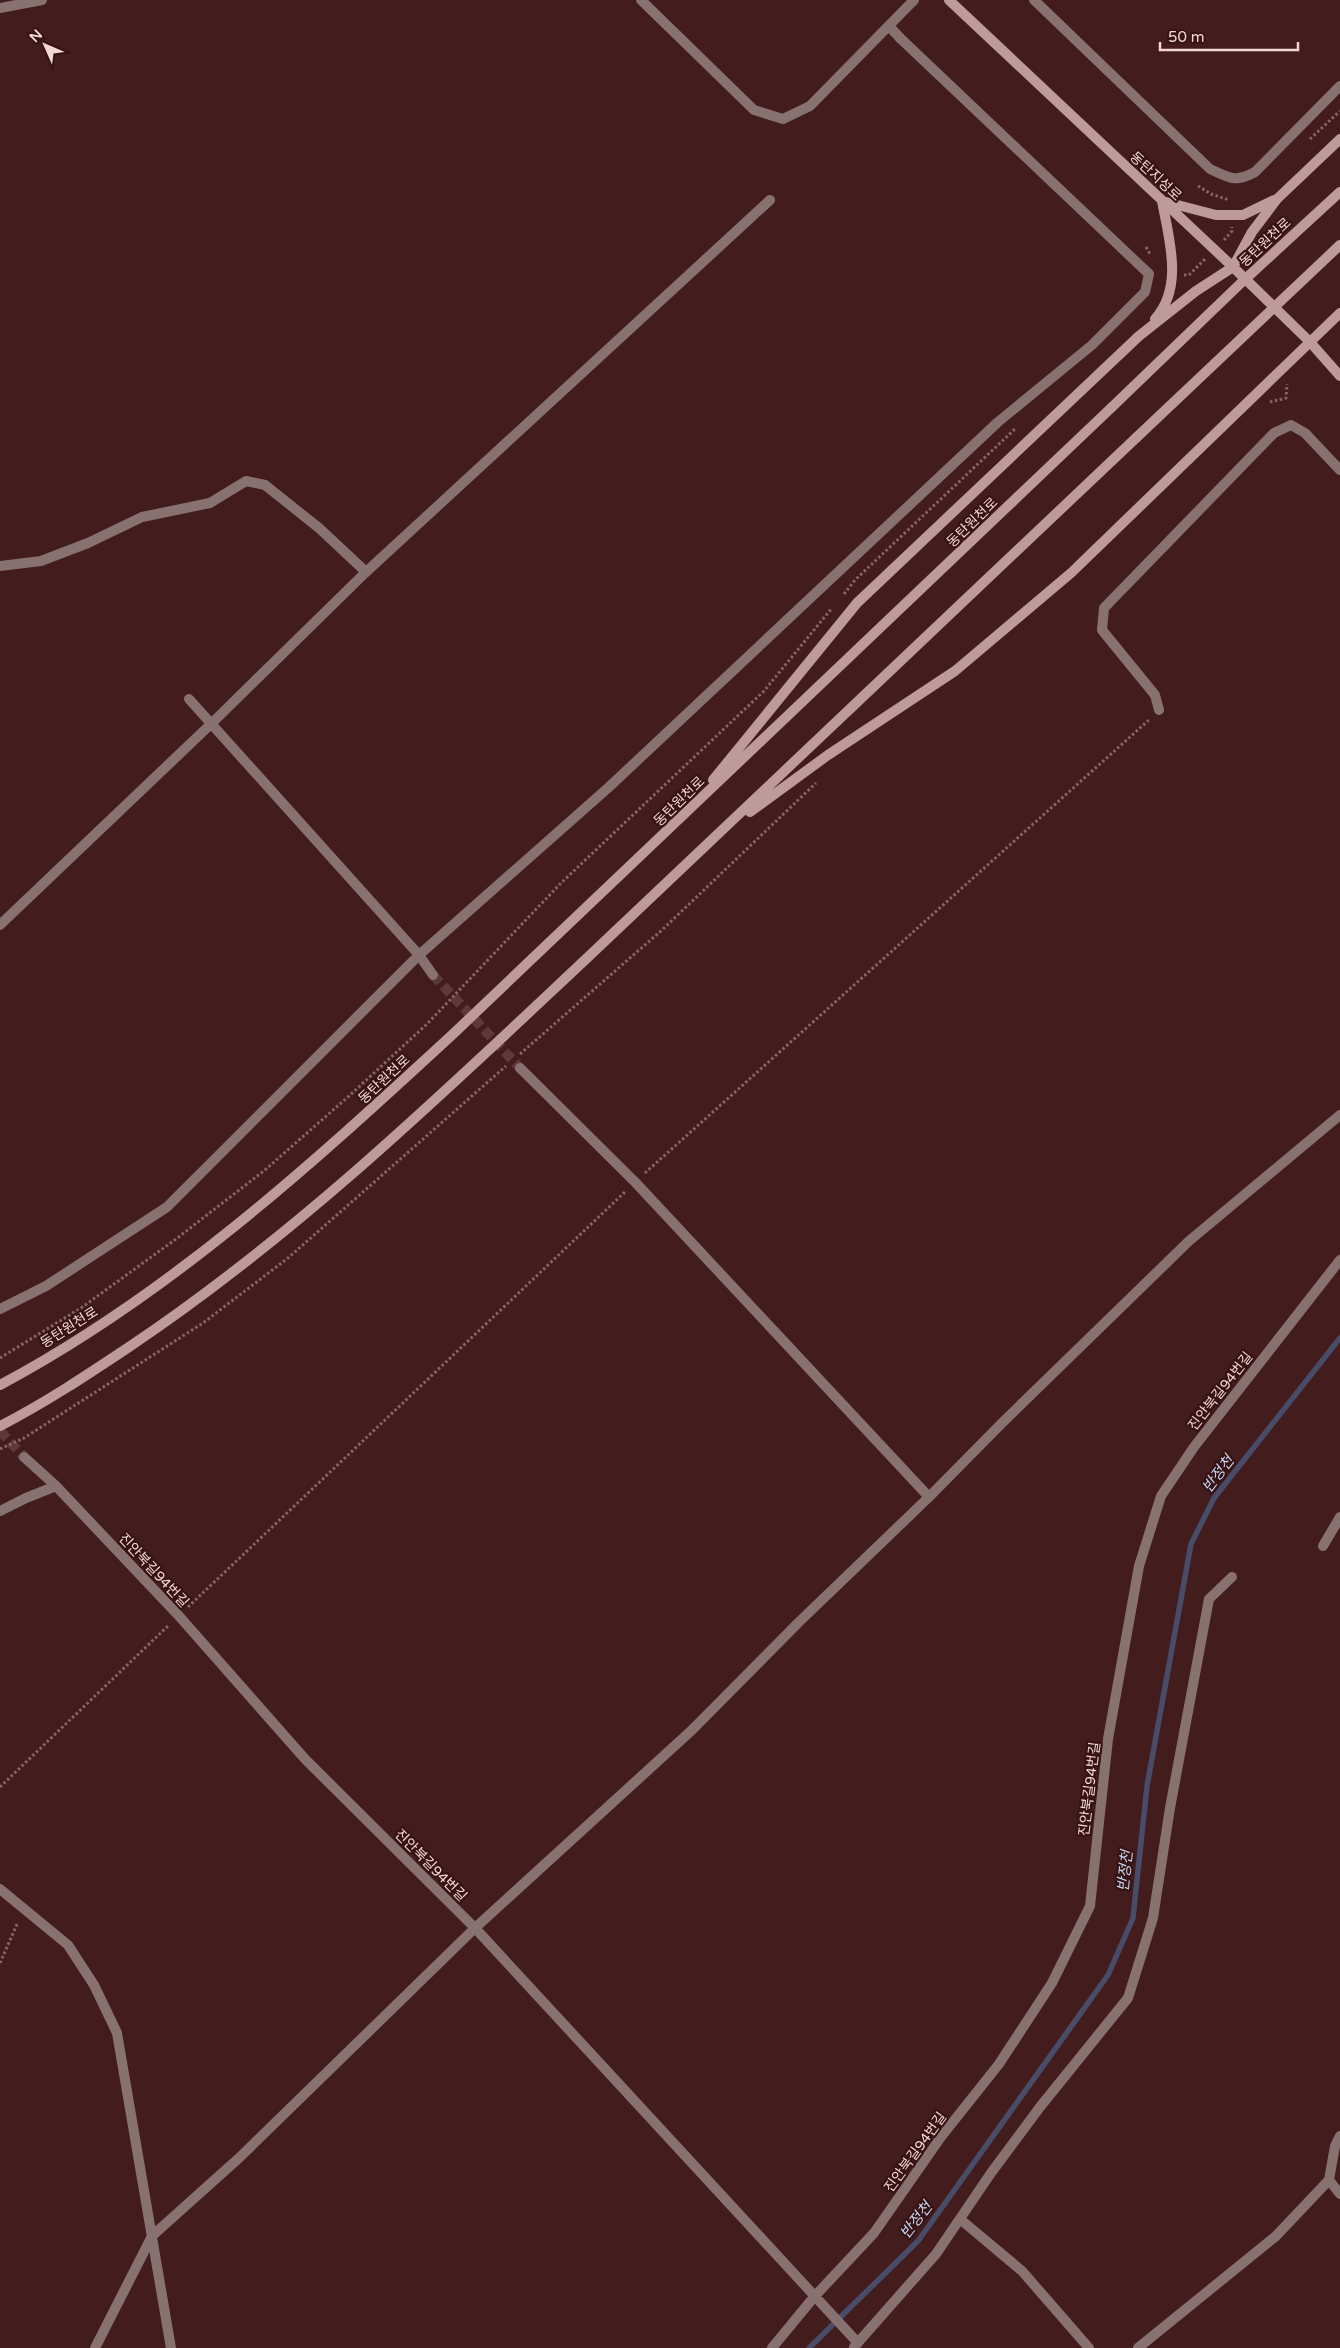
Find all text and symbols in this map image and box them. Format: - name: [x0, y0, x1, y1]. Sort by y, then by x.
- north arrow: [20, 20, 70, 70]
- scale bar: [1160, 20, 1298, 52]
- text: N: [26, 26, 46, 46]
- text: 50 m: [1168, 28, 1205, 46]
- street label: 동탄지성로: [1126, 148, 1185, 205]
- street label: 동탄원천로: [1236, 214, 1295, 271]
- street label: 동탄원천로: [943, 494, 1001, 551]
- street label: 동탄원천로: [650, 773, 708, 830]
- street label: 동탄원천로: [355, 1051, 414, 1108]
- street label: 동탄원천로: [37, 1303, 101, 1352]
- street label: 진안북길94번길: [1184, 1349, 1256, 1434]
- water label: 반정천: [1198, 1450, 1239, 1496]
- street label: 진안북길94번길: [115, 1530, 192, 1611]
- street label: 진안북길94번길: [1075, 1741, 1104, 1837]
- street label: 진안북길94번길: [391, 1826, 470, 1905]
- water label: 반정천: [1114, 1847, 1136, 1893]
- street label: 진안북길94번길: [881, 2109, 950, 2196]
- water label: 반정천: [896, 2196, 937, 2242]

